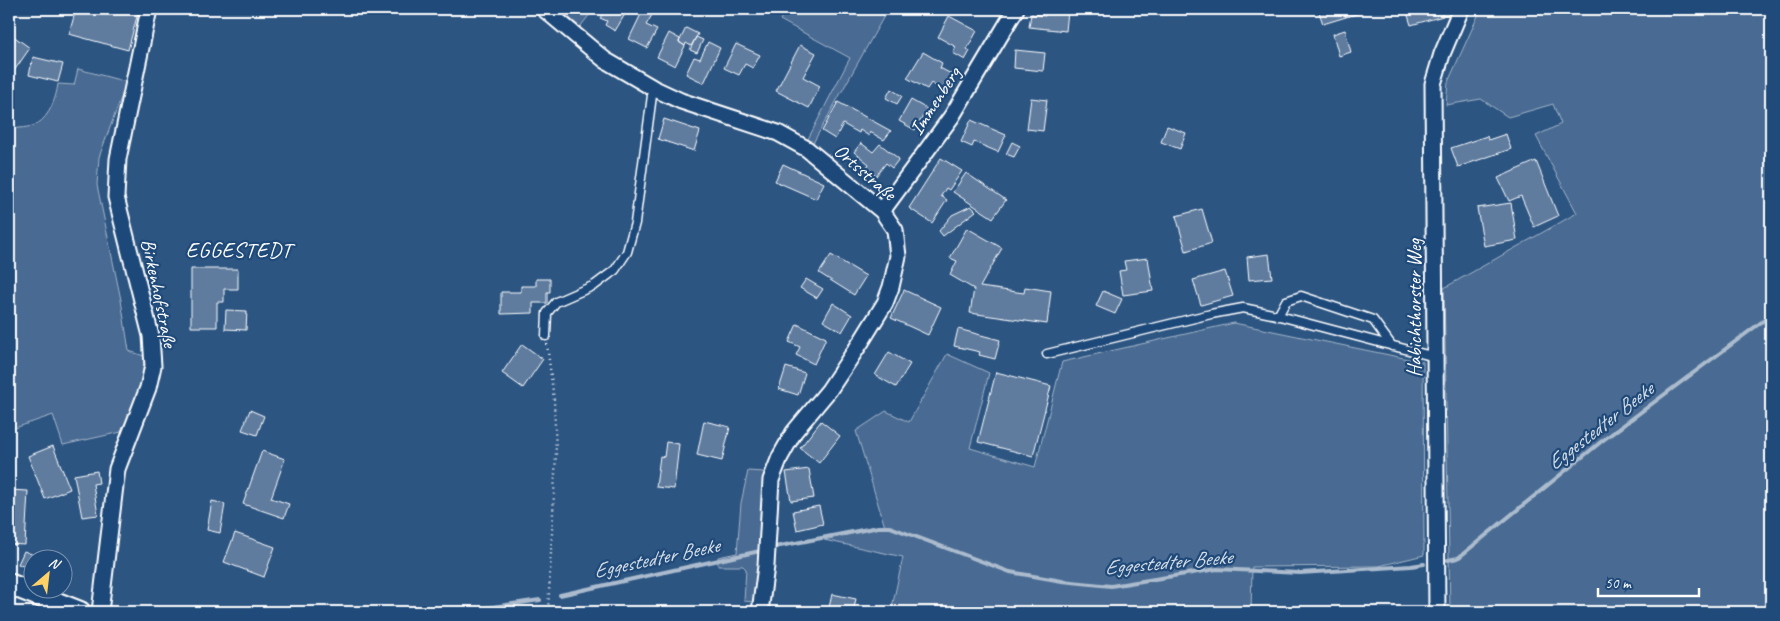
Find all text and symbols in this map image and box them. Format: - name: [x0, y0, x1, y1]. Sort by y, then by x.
- street label: Immenberg: [904, 61, 967, 140]
- street label: Ortsstraße: [829, 138, 902, 207]
- street label: Birkenhofstraße: [135, 236, 183, 351]
- district label: EGGESTEDT: [186, 236, 296, 264]
- street label: Habichthorster Weg: [1402, 238, 1427, 377]
- water label: Eggestedter Beeke: [1542, 375, 1661, 475]
- water label: Eggestedter Beeke: [591, 531, 724, 584]
- water label: Eggestedter Beeke: [1103, 543, 1236, 581]
- north arrow: [22, 548, 72, 598]
- text: N: [46, 553, 64, 574]
- scale bar: [1598, 566, 1699, 598]
- text: 50 m: [1605, 574, 1632, 593]

